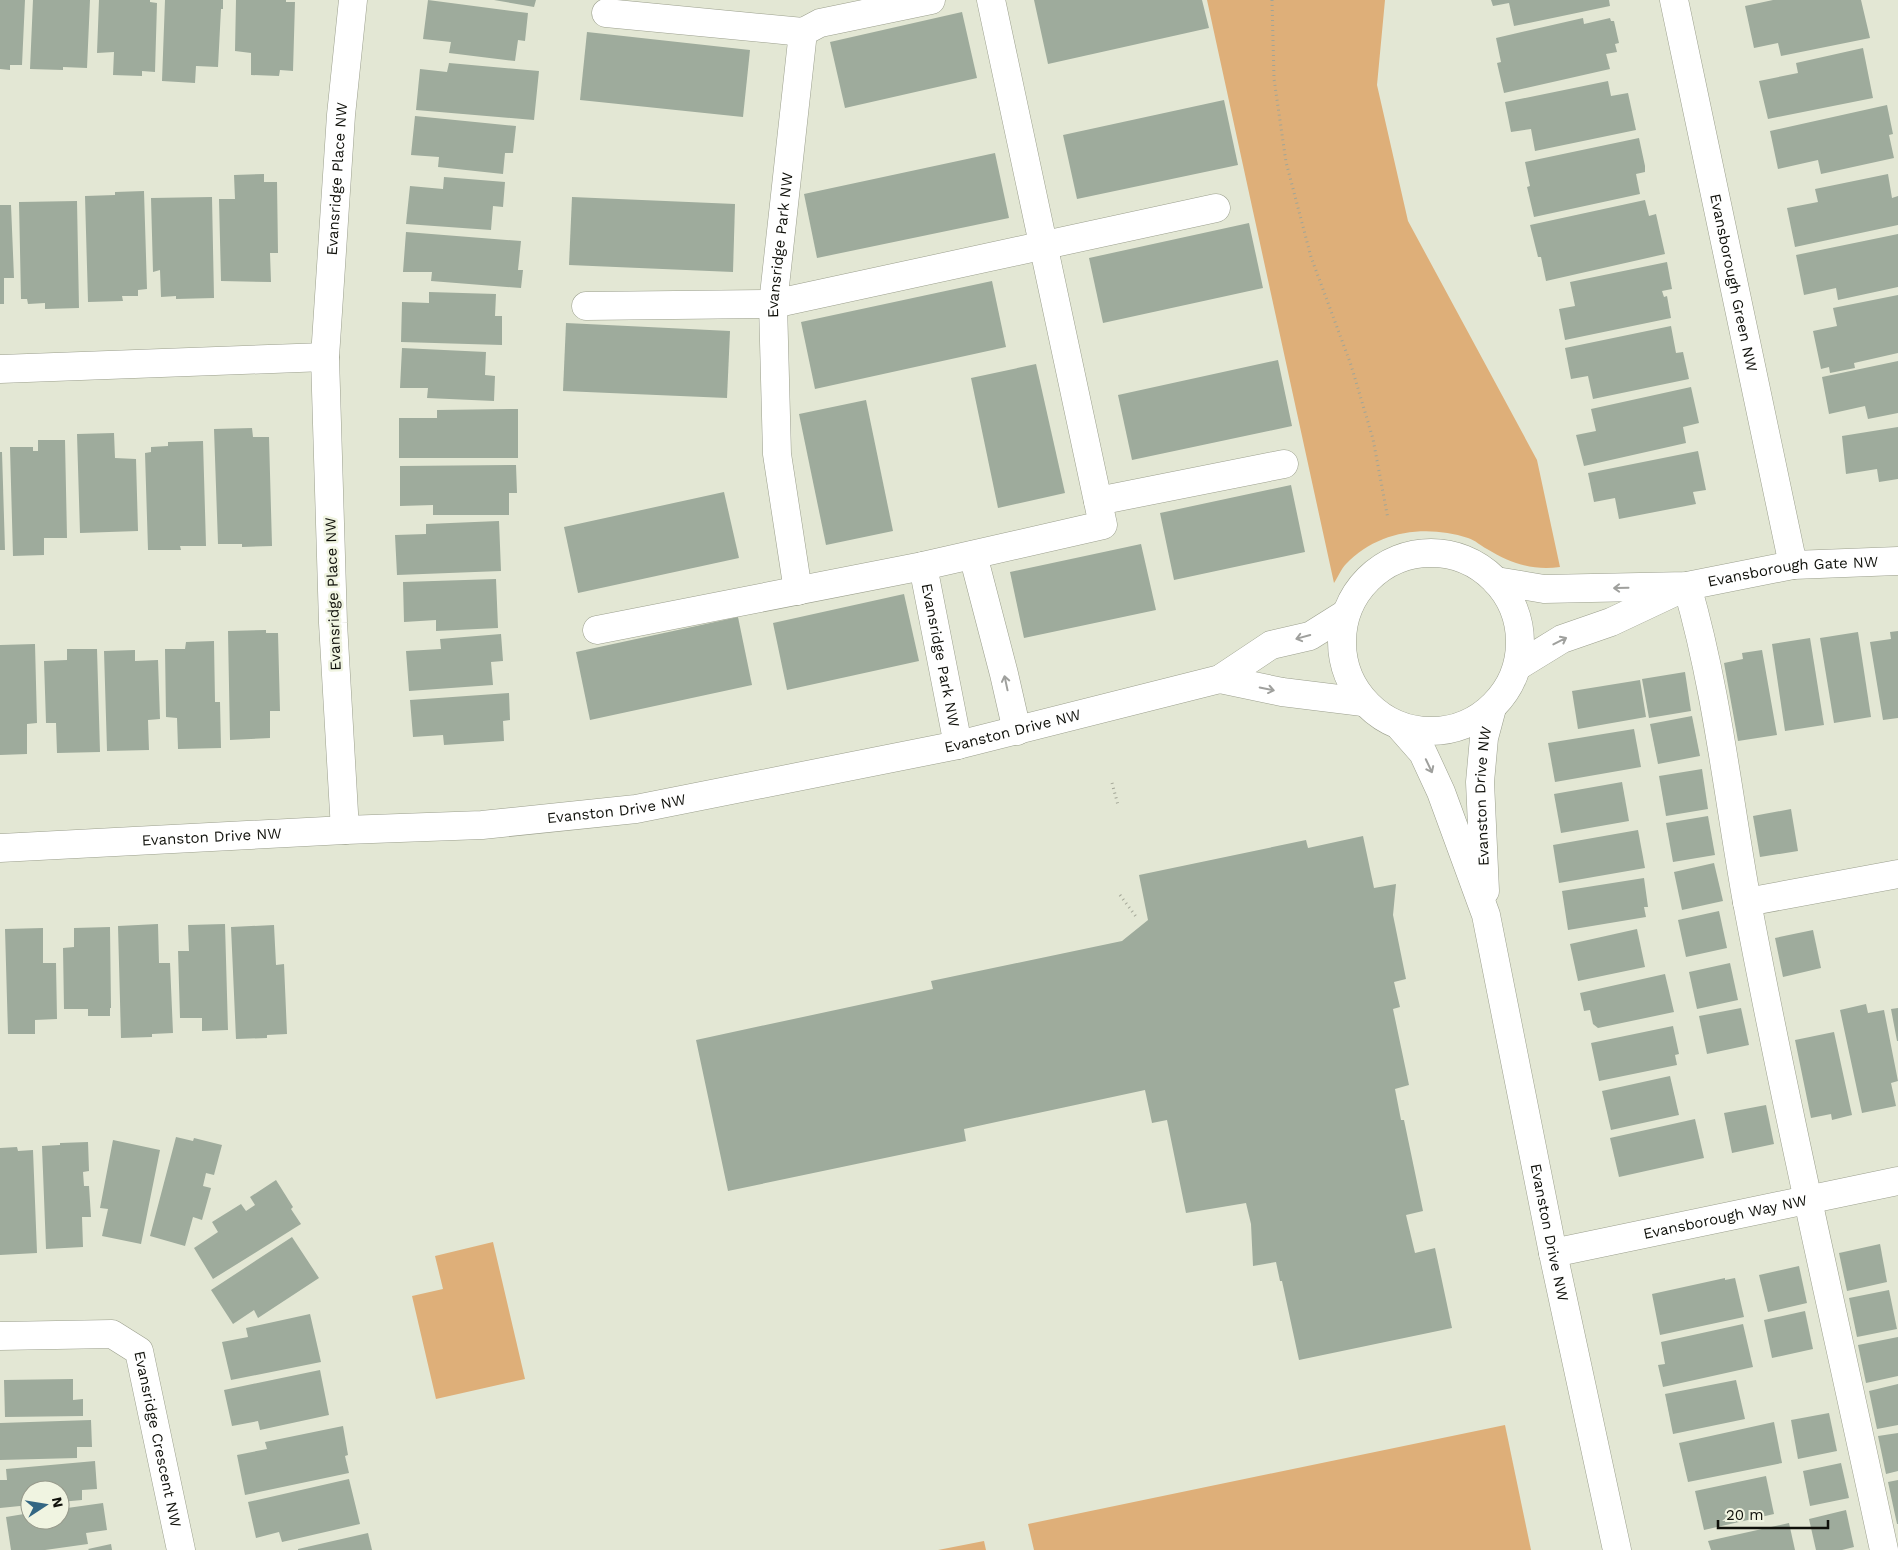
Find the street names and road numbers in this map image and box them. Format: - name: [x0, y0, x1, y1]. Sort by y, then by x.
- street label: Evansridge Place NW: [323, 101, 351, 256]
- street label: Evansridge Park NW: [764, 171, 796, 318]
- street label: Evansborough Green NW: [1706, 192, 1761, 373]
- street label: Evansridge Place NW: [321, 517, 345, 671]
- street label: Evansborough Gate NW: [1706, 553, 1879, 591]
- street label: Evansridge Park NW: [918, 582, 963, 729]
- street label: Evanston Drive NW: [943, 705, 1083, 757]
- street label: Evanston Drive NW: [1471, 724, 1496, 866]
- street label: Evanston Drive NW: [546, 790, 687, 827]
- street label: Evanston Drive NW: [141, 824, 282, 850]
- street label: Evanston Drive NW: [1527, 1162, 1572, 1303]
- street label: Evansborough Way NW: [1642, 1191, 1809, 1243]
- street label: Evansridge Crescent NW: [130, 1349, 185, 1529]

